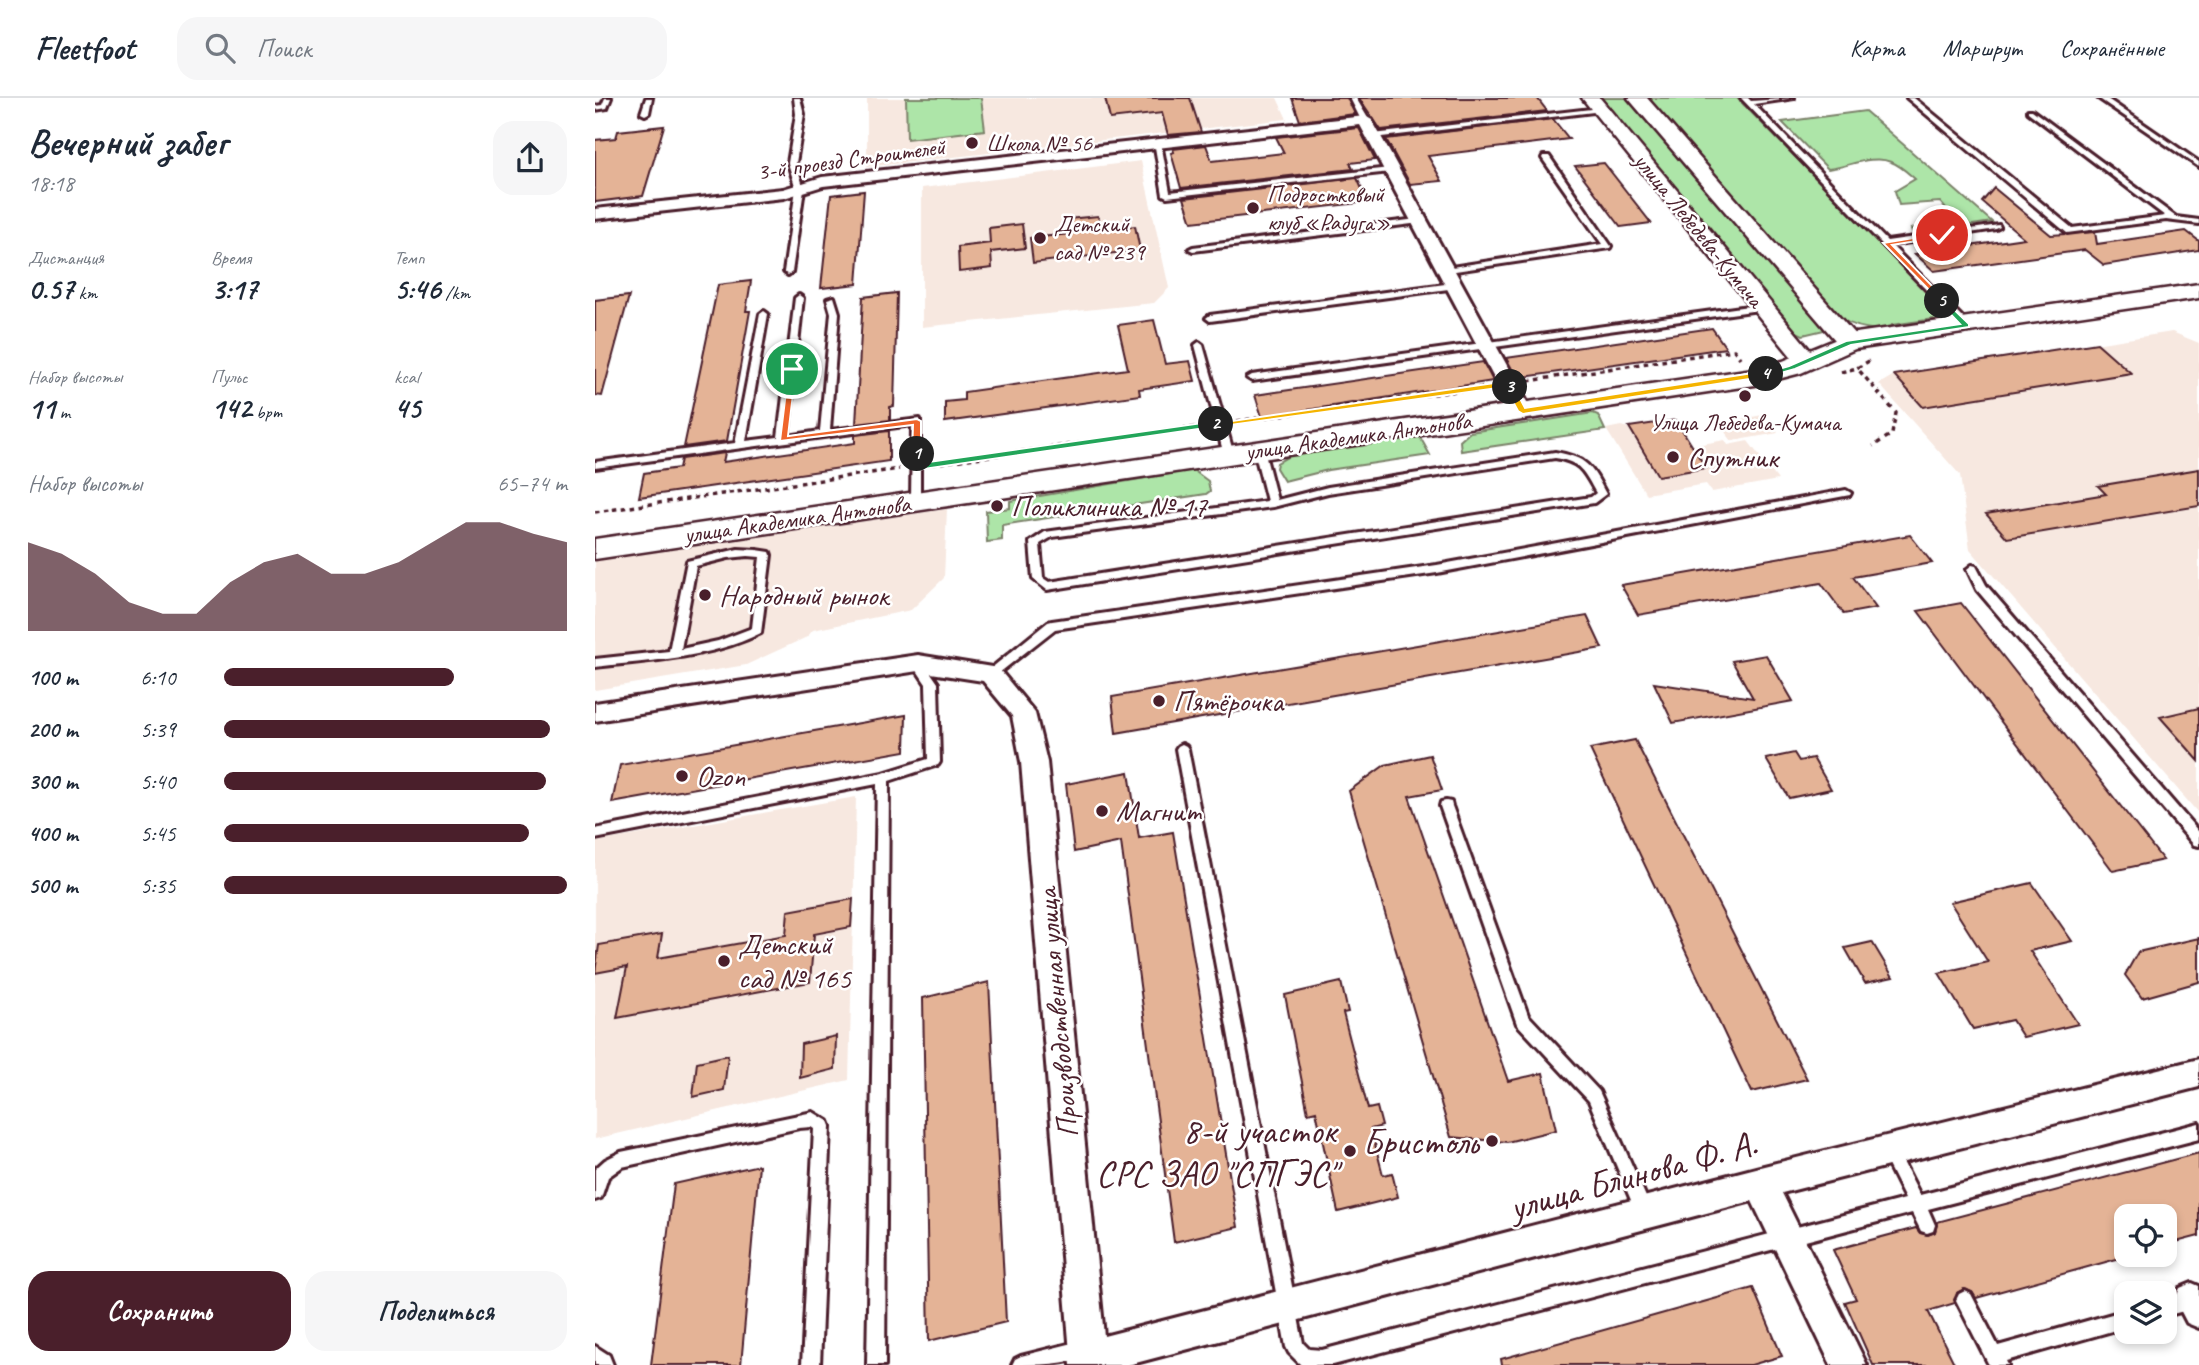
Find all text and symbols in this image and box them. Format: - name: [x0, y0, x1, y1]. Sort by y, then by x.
- search box: [177, 17, 667, 80]
- text: Fleetfoot: [35, 27, 135, 69]
- icon: search: [201, 29, 239, 67]
- text: Поиск: [257, 32, 312, 65]
- text: Карта: [1850, 33, 1905, 63]
- text: Маршрут: [1943, 33, 2022, 63]
- text: Сохранённые: [2060, 33, 2164, 63]
- text: Вечерний забег: [28, 119, 227, 166]
- button: share: [493, 121, 567, 195]
- place label: Школа № 56: [986, 128, 1093, 158]
- street label: 3-й проезд Строителей: [755, 131, 949, 187]
- marker: Школа № 56: [964, 135, 980, 151]
- street label: улица Лебедева-Кумача: [1626, 145, 1772, 315]
- text: 18:18: [28, 169, 74, 198]
- place label: Подростковый клуб «Радуга»: [1267, 179, 1390, 237]
- marker: Подростковый клуб «Радуга»: [1245, 200, 1261, 216]
- pin: [1912, 205, 1972, 265]
- place label: Детский сад № 239: [1054, 209, 1147, 267]
- icon: check: [1923, 216, 1961, 254]
- marker: Детский сад № 239: [1032, 230, 1048, 246]
- text: Дистанция: [28, 246, 104, 270]
- text: Время: [211, 246, 251, 270]
- text: Темп: [394, 246, 425, 270]
- text: 0.57: [28, 270, 74, 308]
- text: 3:17: [211, 270, 257, 308]
- text: 5:46: [394, 270, 441, 308]
- text: km: [74, 281, 97, 305]
- text: /km: [441, 281, 470, 305]
- pin: 5: [1925, 284, 1959, 318]
- text: 5: [1937, 288, 1946, 312]
- pin: [762, 339, 822, 399]
- icon: arrive: [773, 350, 811, 388]
- pin: 4: [1749, 356, 1783, 392]
- text: 4: [1761, 361, 1770, 385]
- text: Набор высоты: [28, 365, 122, 389]
- text: Пульс: [211, 365, 248, 389]
- text: kcal: [394, 365, 419, 389]
- pin: 3: [1493, 370, 1527, 404]
- text: 3: [1505, 374, 1514, 398]
- marker: Улица Лебедева-Кумача: [1737, 388, 1753, 404]
- text: 11: [28, 389, 55, 427]
- text: 142: [211, 389, 252, 427]
- text: 45: [394, 389, 421, 427]
- text: m: [55, 400, 70, 424]
- text: bpm: [252, 400, 282, 424]
- street label: улица Академика Антонова: [1241, 405, 1474, 467]
- pin: 2: [1199, 406, 1233, 442]
- place label: Улица Лебедева-Кумача: [1650, 407, 1842, 437]
- text: 2: [1211, 411, 1220, 435]
- pin: 1: [899, 436, 935, 472]
- place label: Спутник: [1687, 438, 1781, 476]
- text: 1: [912, 441, 921, 465]
- marker: Спутник: [1665, 449, 1681, 465]
- text: Набор высоты: [28, 469, 142, 498]
- text: 65–74 m: [497, 469, 567, 498]
- place label: Поликлиника № 17: [1011, 487, 1208, 525]
- street label: улица Академика Антонова: [680, 488, 913, 550]
- marker: Поликлиника № 17: [989, 498, 1005, 514]
- place label: Народный рынок: [719, 576, 890, 614]
- marker: Народный рынок: [697, 587, 713, 603]
- text: 100 m: [28, 663, 78, 692]
- text: 6:10: [140, 663, 176, 692]
- place label: Пятёрочка: [1173, 682, 1285, 720]
- marker: Пятёрочка: [1151, 693, 1167, 709]
- text: 200 m: [28, 715, 78, 744]
- text: 5:39: [140, 715, 176, 744]
- place label: Ozon: [696, 757, 746, 795]
- text: 300 m: [28, 767, 78, 796]
- text: 5:40: [140, 767, 176, 796]
- marker: Ozon: [674, 768, 690, 784]
- place label: Магнит: [1116, 792, 1202, 830]
- marker: Магнит: [1094, 803, 1110, 819]
- text: 400 m: [28, 819, 78, 848]
- text: 5:45: [140, 819, 176, 848]
- text: 500 m: [28, 871, 77, 900]
- text: 5:35: [140, 871, 176, 900]
- street label: Производственная улица: [1027, 884, 1087, 1139]
- place label: Детский сад № 165: [738, 925, 853, 997]
- marker: Детский сад № 165: [716, 953, 732, 969]
- place label: 8-й участок СРС ЗАО "СПГЭС": [1096, 1107, 1343, 1197]
- place label: Бристоль: [1363, 1118, 1481, 1165]
- street label: улица Блинова Ф. А.: [1502, 1119, 1762, 1231]
- marker: Бристоль: [1484, 1133, 1500, 1149]
- marker: 8-й участок СРС ЗАО "СПГЭС": [1342, 1143, 1358, 1159]
- map controls: [2114, 1204, 2177, 1344]
- button: locate: [2114, 1204, 2177, 1267]
- button: Сохранить: [28, 1271, 291, 1351]
- button: Поделиться: [305, 1271, 567, 1351]
- button: layers: [2114, 1281, 2177, 1344]

